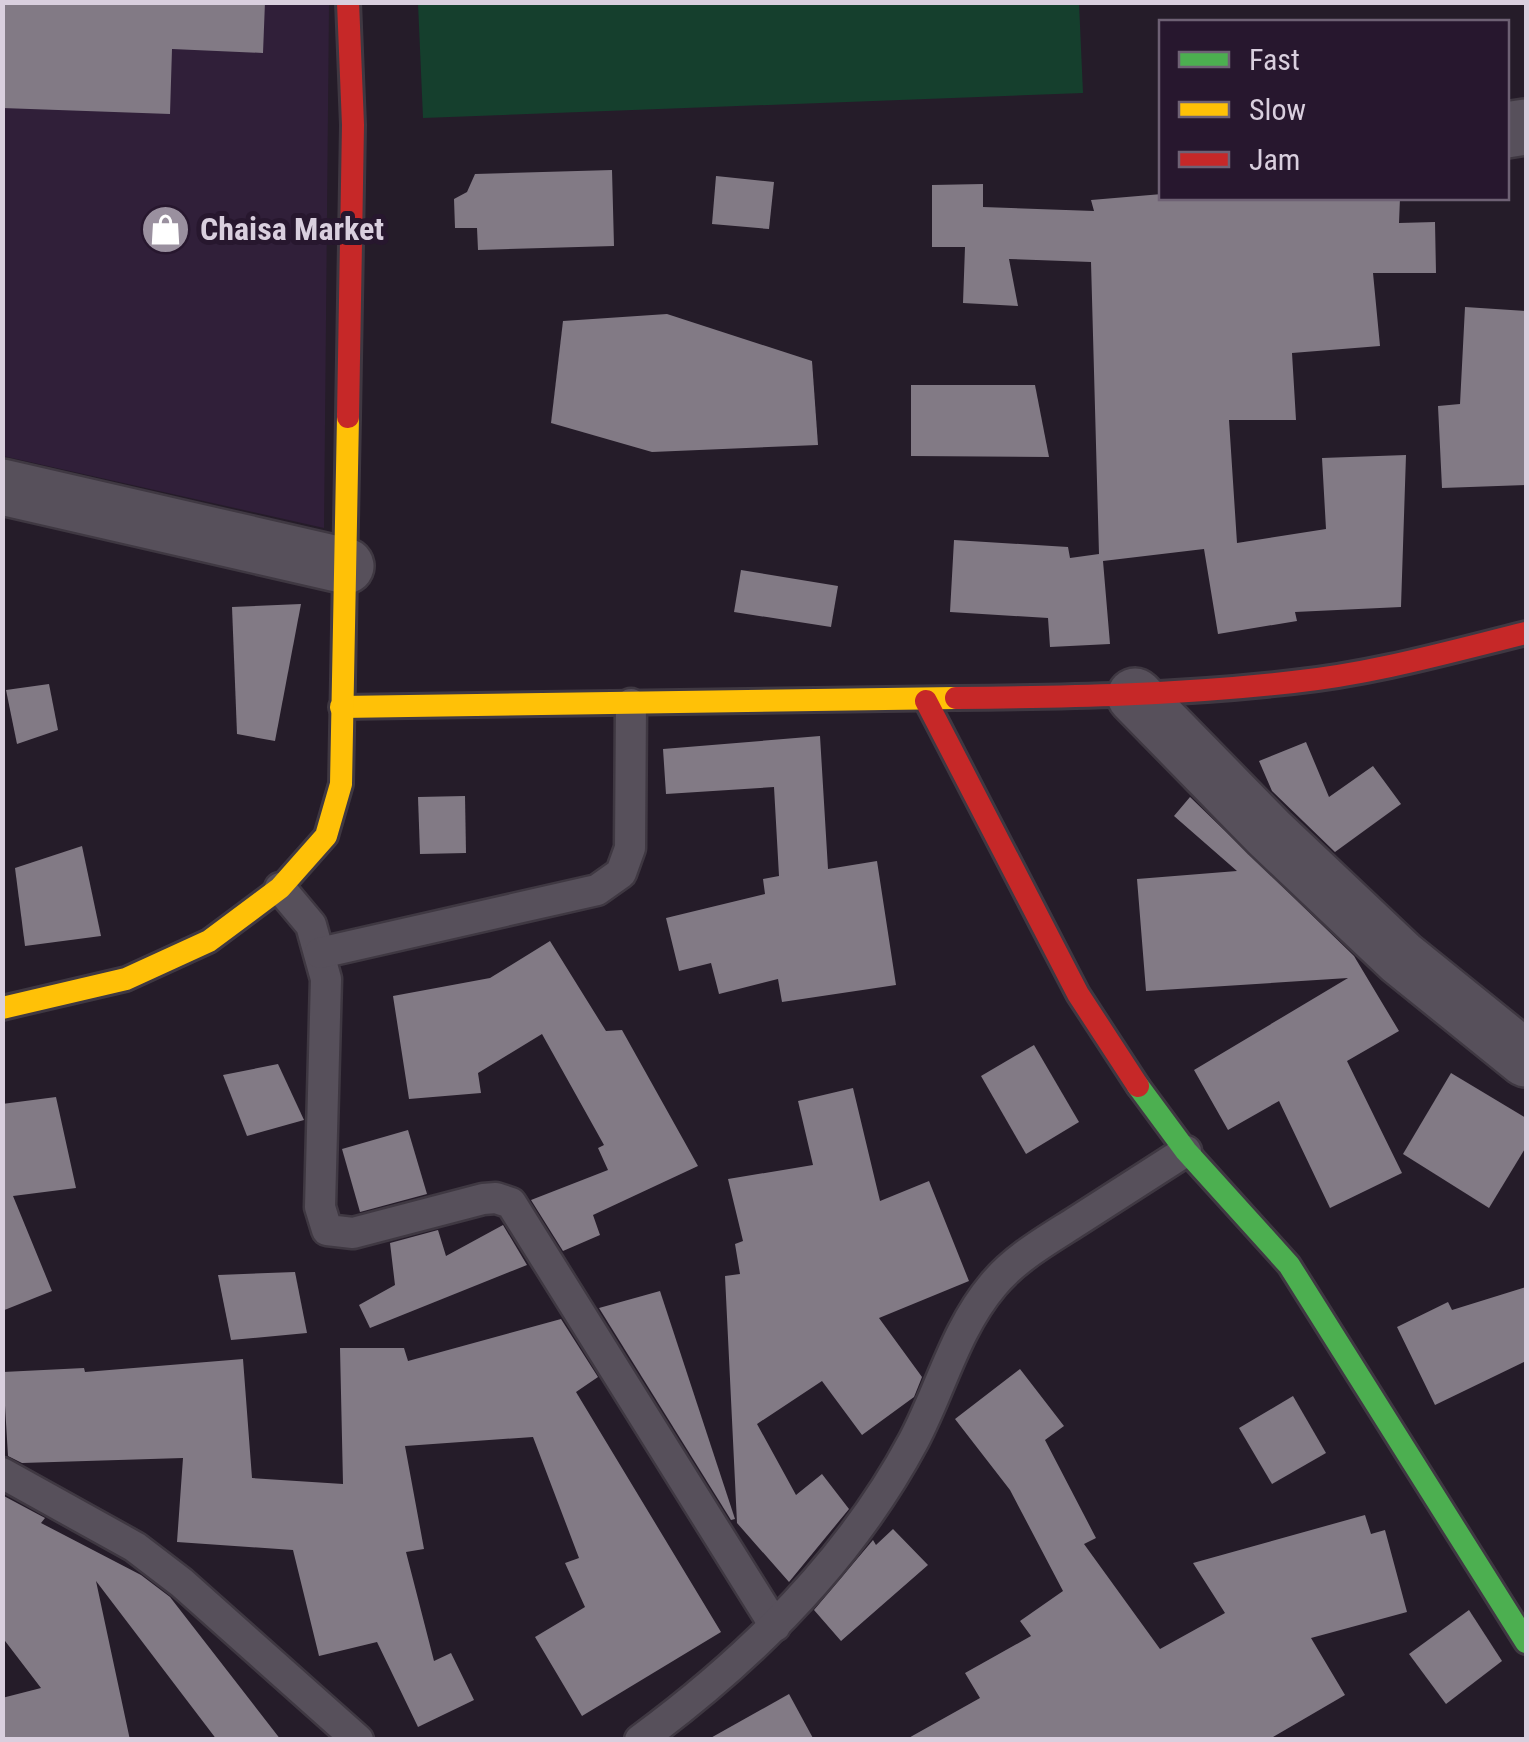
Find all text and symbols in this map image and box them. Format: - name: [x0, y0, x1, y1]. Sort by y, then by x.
- legend: [1159, 20, 1509, 200]
- text: Fast: [1249, 42, 1300, 77]
- text: Slow: [1249, 92, 1306, 127]
- text: Jam: [1249, 142, 1300, 177]
- shop icon: Chaisa Market: [139, 203, 191, 255]
- place label: Chaisa Market: [200, 210, 384, 248]

